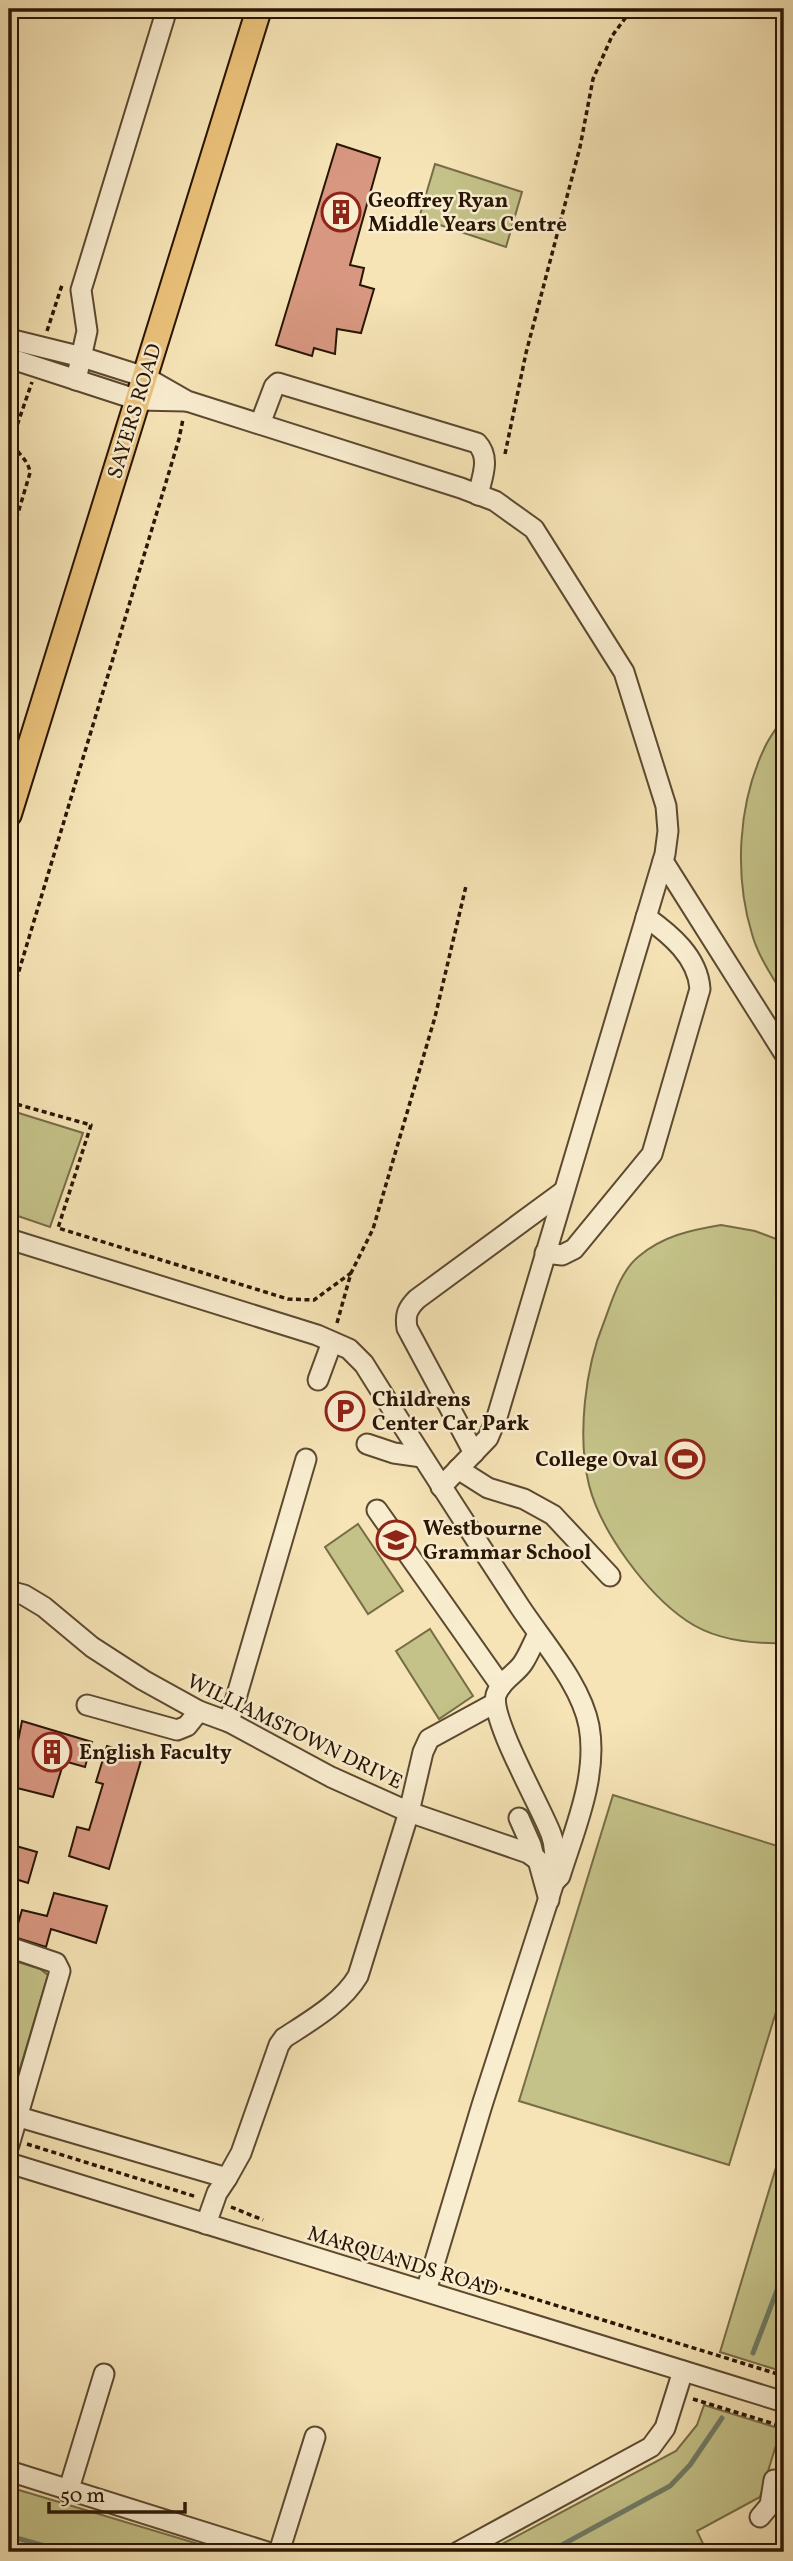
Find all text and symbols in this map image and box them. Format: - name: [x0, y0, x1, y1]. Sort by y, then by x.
- place label: Geoffrey Ryan Middle Years Centre: [368, 187, 567, 240]
- building icon: Geoffrey Ryan Middle Years Centre: [320, 191, 362, 233]
- street label: SAYERS ROAD: [101, 340, 170, 483]
- place label: Childrens Center Car Park: [372, 1386, 530, 1439]
- parking icon: Childrens Center Car Park: [324, 1390, 366, 1432]
- sports icon: College Oval: [664, 1438, 706, 1480]
- place label: College Oval: [535, 1446, 658, 1475]
- place label: Westbourne Grammar School: [423, 1515, 591, 1568]
- school or university icon: Westbourne Grammar School: [375, 1519, 417, 1561]
- street label: WILLIAMSTOWN DRIVE: [182, 1667, 407, 1797]
- building icon: English Faculty: [31, 1731, 73, 1773]
- place label: English Faculty: [79, 1739, 232, 1768]
- street label: MARQUANDS ROAD: [304, 2220, 502, 2305]
- scale bar: [49, 2470, 186, 2514]
- text: 50 m: [60, 2482, 105, 2511]

